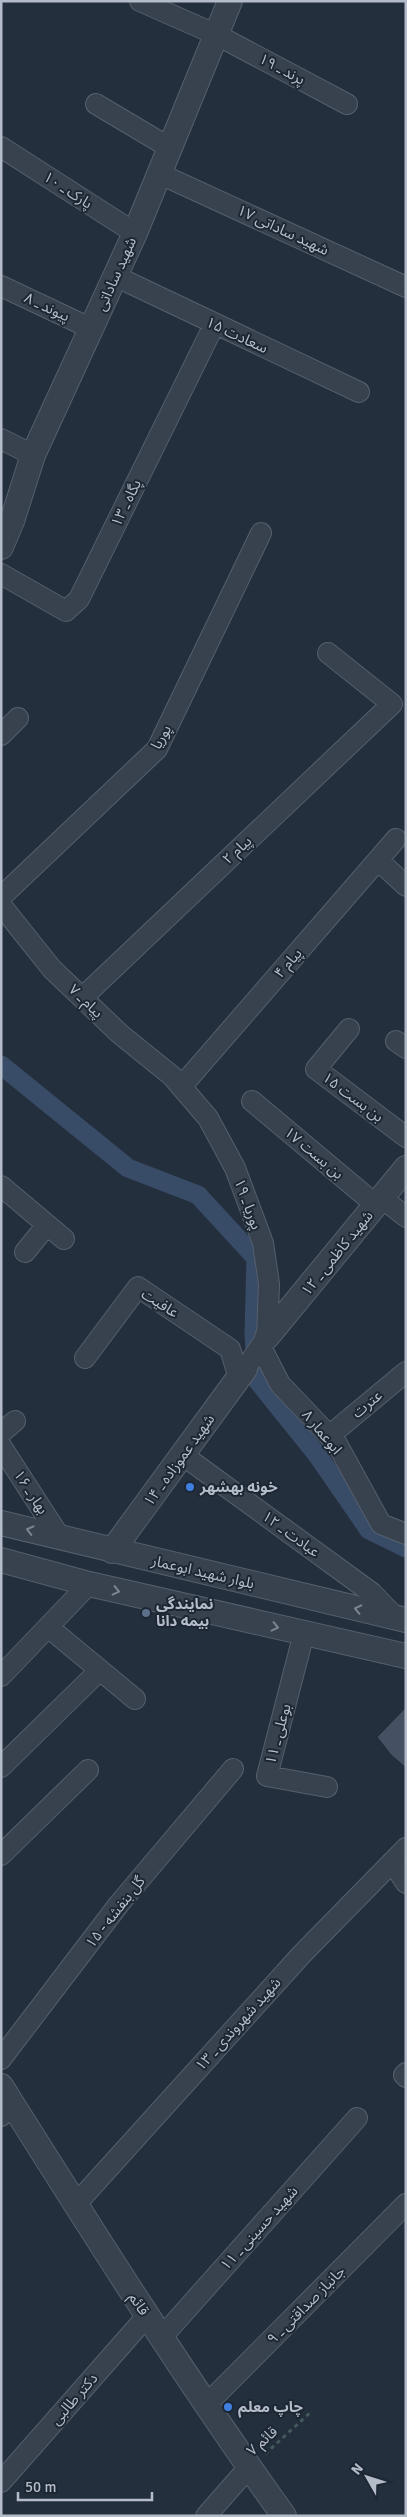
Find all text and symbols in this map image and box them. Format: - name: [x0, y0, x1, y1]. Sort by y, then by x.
- street label: پرند ـ ۱۹: [255, 49, 308, 90]
- street label: پارک ـ ۱۰: [40, 168, 96, 213]
- street label: شهید ساداتی ۱۷: [234, 201, 332, 259]
- street label: شهید ساداتی: [92, 234, 140, 314]
- street label: پیوند ـ ۸: [21, 289, 73, 326]
- street label: سعادت ۱۵: [203, 313, 271, 357]
- street label: پگاه ـ ۱۳: [107, 476, 146, 530]
- street label: پوریا: [147, 721, 176, 753]
- street label: پیام ۲: [219, 832, 257, 870]
- street label: پیام ۴: [270, 944, 307, 983]
- street label: پیام ـ ۷: [64, 980, 107, 1023]
- street label: بن بست ۱۵: [319, 1068, 387, 1126]
- street label: بن بست ۱۷: [281, 1123, 347, 1183]
- street label: پوریا ـ ۱۹: [229, 1176, 266, 1233]
- street label: شهید کاظمی ـ ۱۲: [297, 1207, 377, 1299]
- street label: عافیت: [138, 1285, 182, 1322]
- street label: عترت: [348, 1386, 386, 1422]
- street label: ابوعمار ۸: [298, 1406, 346, 1458]
- street label: شهید عموزاده ـ ۱۴: [140, 1410, 219, 1510]
- street label: بهار ـ ۱۶: [10, 1466, 52, 1518]
- place label: خونه بهشهر: [199, 1478, 278, 1496]
- marker: خونه بهشهر: [184, 1481, 196, 1493]
- street label: عبادت ـ ۱۲: [259, 1507, 324, 1561]
- one-way arrow: [26, 1526, 34, 1536]
- street label: بلوار شهید ابوعمار: [149, 1551, 256, 1593]
- one-way arrow: [112, 1585, 121, 1595]
- place label: نمایندگی بیمه دانا: [156, 1595, 213, 1630]
- one-way arrow: [354, 1604, 363, 1615]
- marker: نمایندگی بیمه دانا: [140, 1607, 152, 1619]
- one-way arrow: [270, 1621, 279, 1631]
- street label: بوعلی ـ ۱۱: [261, 1702, 295, 1766]
- street label: گل بنفشه - ۱۵: [81, 1872, 149, 1951]
- street label: شهید شهروندی ـ ۱۳: [191, 1973, 285, 2074]
- street label: شهید حسینی ـ ۱۱: [216, 2182, 302, 2274]
- street label: جانباز صداقتی ـ ۹: [263, 2262, 349, 2348]
- street label: قائم: [123, 2289, 153, 2320]
- street label: دکتر طالبی: [47, 2369, 101, 2429]
- place label: چاپ معلم: [238, 2398, 304, 2418]
- marker: چاپ معلم: [222, 2401, 234, 2413]
- street label: قائم ۷: [243, 2422, 283, 2461]
- north arrow: [342, 2452, 392, 2502]
- text: N: [348, 2460, 367, 2478]
- scale bar: [18, 2470, 151, 2502]
- text: 50 m: [25, 2478, 56, 2496]

